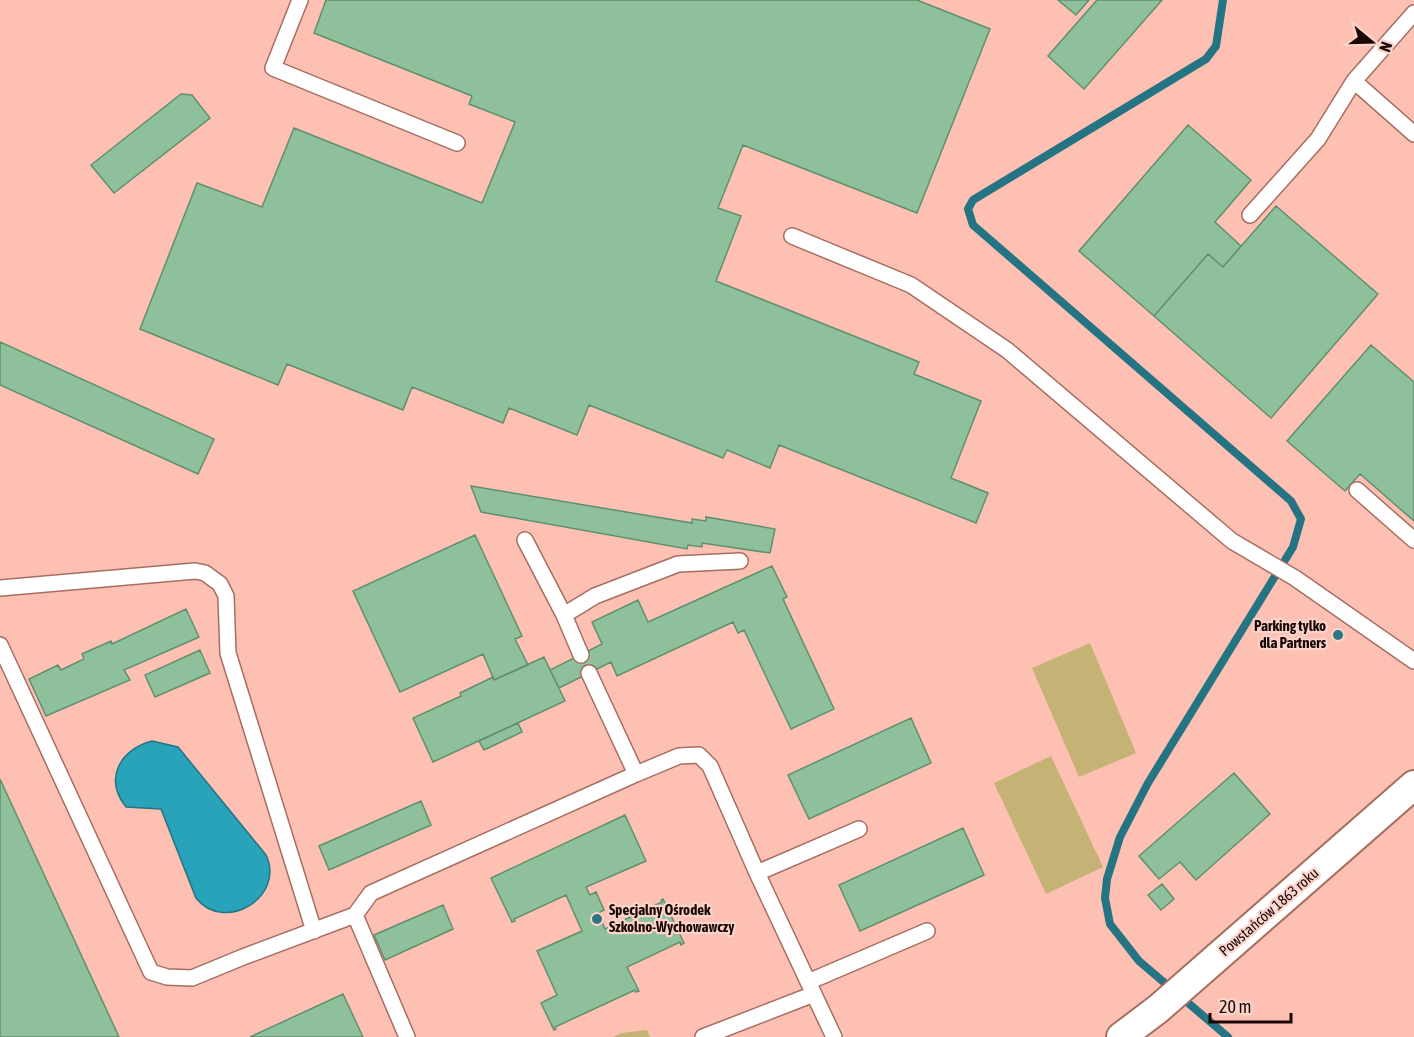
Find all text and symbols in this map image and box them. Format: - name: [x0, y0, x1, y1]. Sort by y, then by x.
- north arrow: [1342, 12, 1402, 72]
- text: N: [1376, 39, 1396, 54]
- place label: Parking tylko dla Partners: [1254, 617, 1327, 651]
- marker: Parking tylko dla Partners: [1331, 628, 1345, 642]
- street label: Powstańców 1863 roku: [1216, 864, 1322, 959]
- place label: Specjalny Ośrodek Szkolno-Wychowawczy: [609, 901, 735, 935]
- marker: Specjalny Ośrodek Szkolno-Wychowawczy: [590, 912, 604, 926]
- scale bar: [1210, 986, 1291, 1024]
- text: 20 m: [1219, 996, 1251, 1017]

